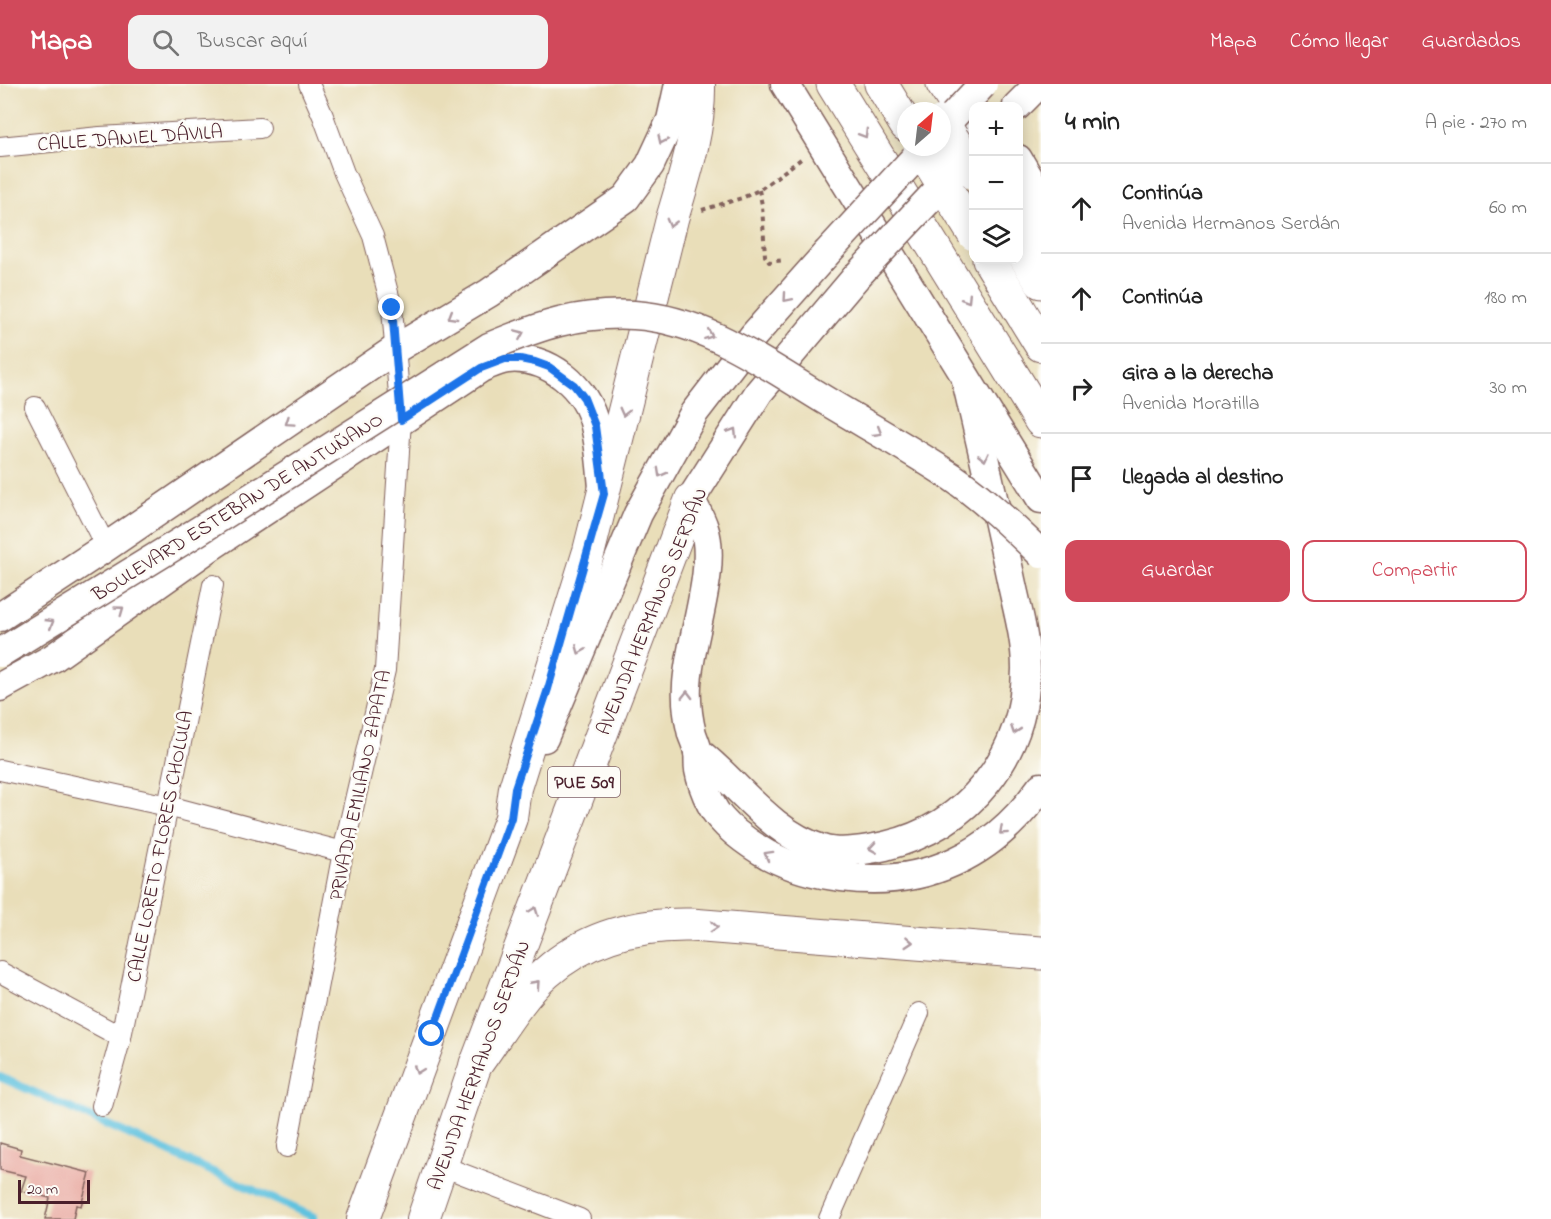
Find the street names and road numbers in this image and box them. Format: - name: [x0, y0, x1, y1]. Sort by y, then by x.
- street label: CALLE DANIEL DÁVILA: [37, 119, 224, 160]
- street label: BOULEVARD ESTEBAN DE ANTUÑANO: [86, 406, 389, 611]
- street label: AVENIDA HERMANOS SERDÁN: [590, 484, 716, 740]
- street label: PRIVADA EMILIANO ZAPATA: [323, 668, 400, 903]
- street label: CALLE LORETO FLORES CHOLULA: [121, 708, 202, 985]
- road number: PUE 509: [548, 767, 620, 797]
- street label: AVENIDA HERMANOS SERDÁN: [422, 937, 539, 1195]

